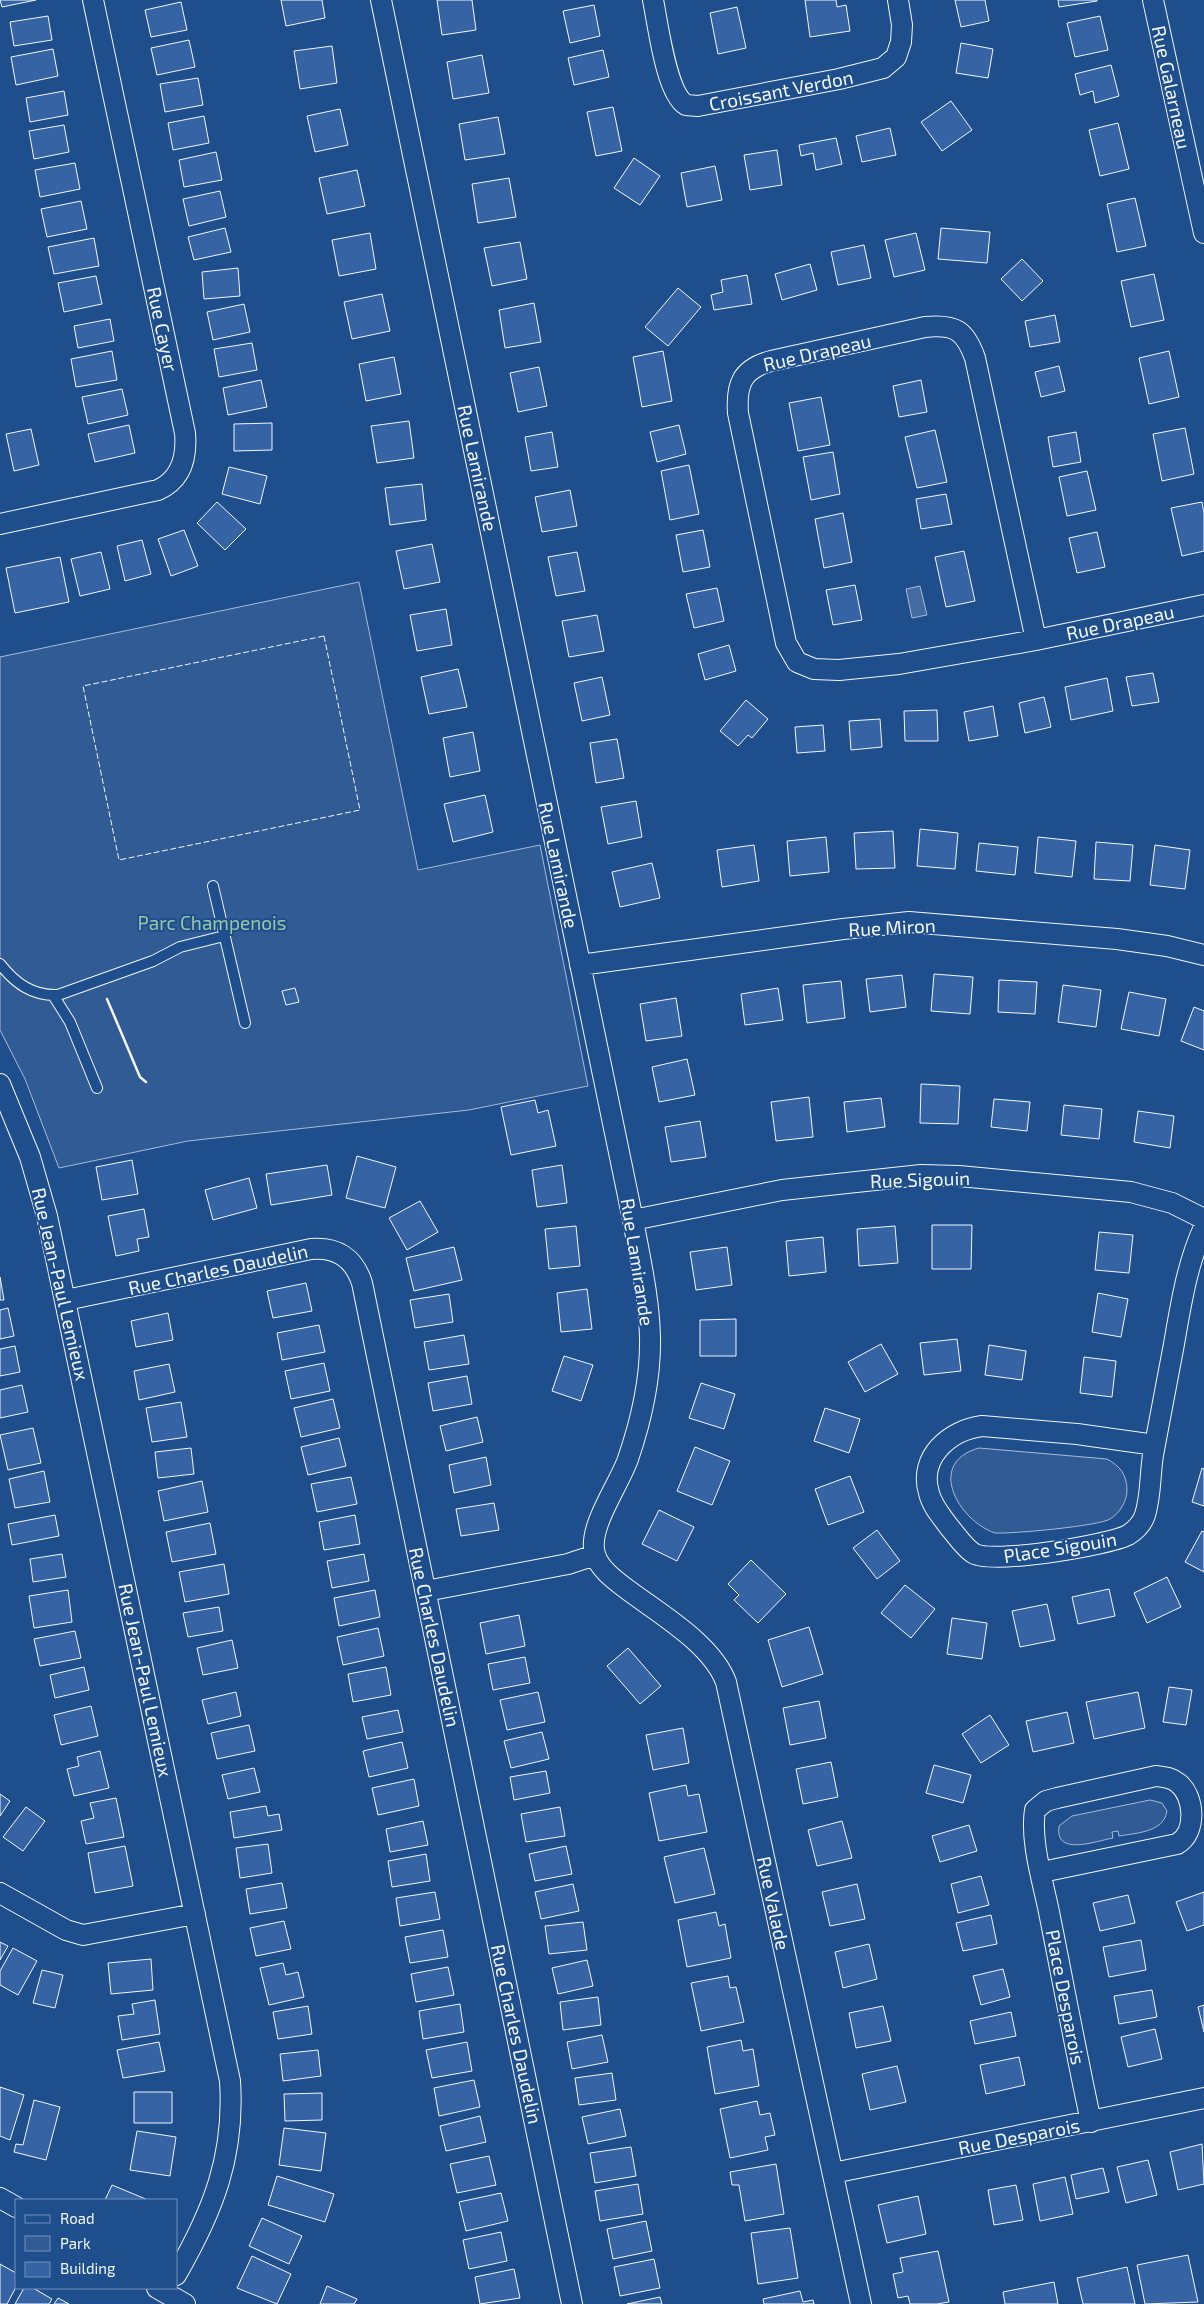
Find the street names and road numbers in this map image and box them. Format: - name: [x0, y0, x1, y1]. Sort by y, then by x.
- street label: Rue Galarneau: [1148, 23, 1196, 151]
- street label: Croissant Verdon: [707, 65, 855, 115]
- street label: Rue Cayer: [143, 285, 183, 374]
- street label: Rue Drapeau: [761, 328, 873, 376]
- street label: Rue Lamirande: [453, 403, 503, 533]
- street label: Rue Drapeau: [1064, 599, 1176, 645]
- street label: Rue Lamirande: [534, 800, 584, 930]
- street label: Rue Miron: [848, 913, 936, 941]
- street label: Rue Sigouin: [869, 1166, 971, 1192]
- street label: Rue Jean-Paul Lemieux: [28, 1185, 94, 1383]
- street label: Rue Lamirande: [617, 1197, 659, 1327]
- street label: Rue Charles Daudelin: [126, 1239, 310, 1299]
- street label: Place Sigouin: [1002, 1527, 1118, 1567]
- street label: Rue Charles Daudelin: [405, 1545, 465, 1729]
- street label: Rue Jean-Paul Lemieux: [114, 1581, 178, 1779]
- street label: Rue Valade: [753, 1854, 795, 1952]
- street label: Place Desparois: [1042, 1927, 1090, 2067]
- street label: Rue Charles Daudelin: [487, 1942, 547, 2126]
- street label: Rue Desparois: [956, 2113, 1082, 2159]

